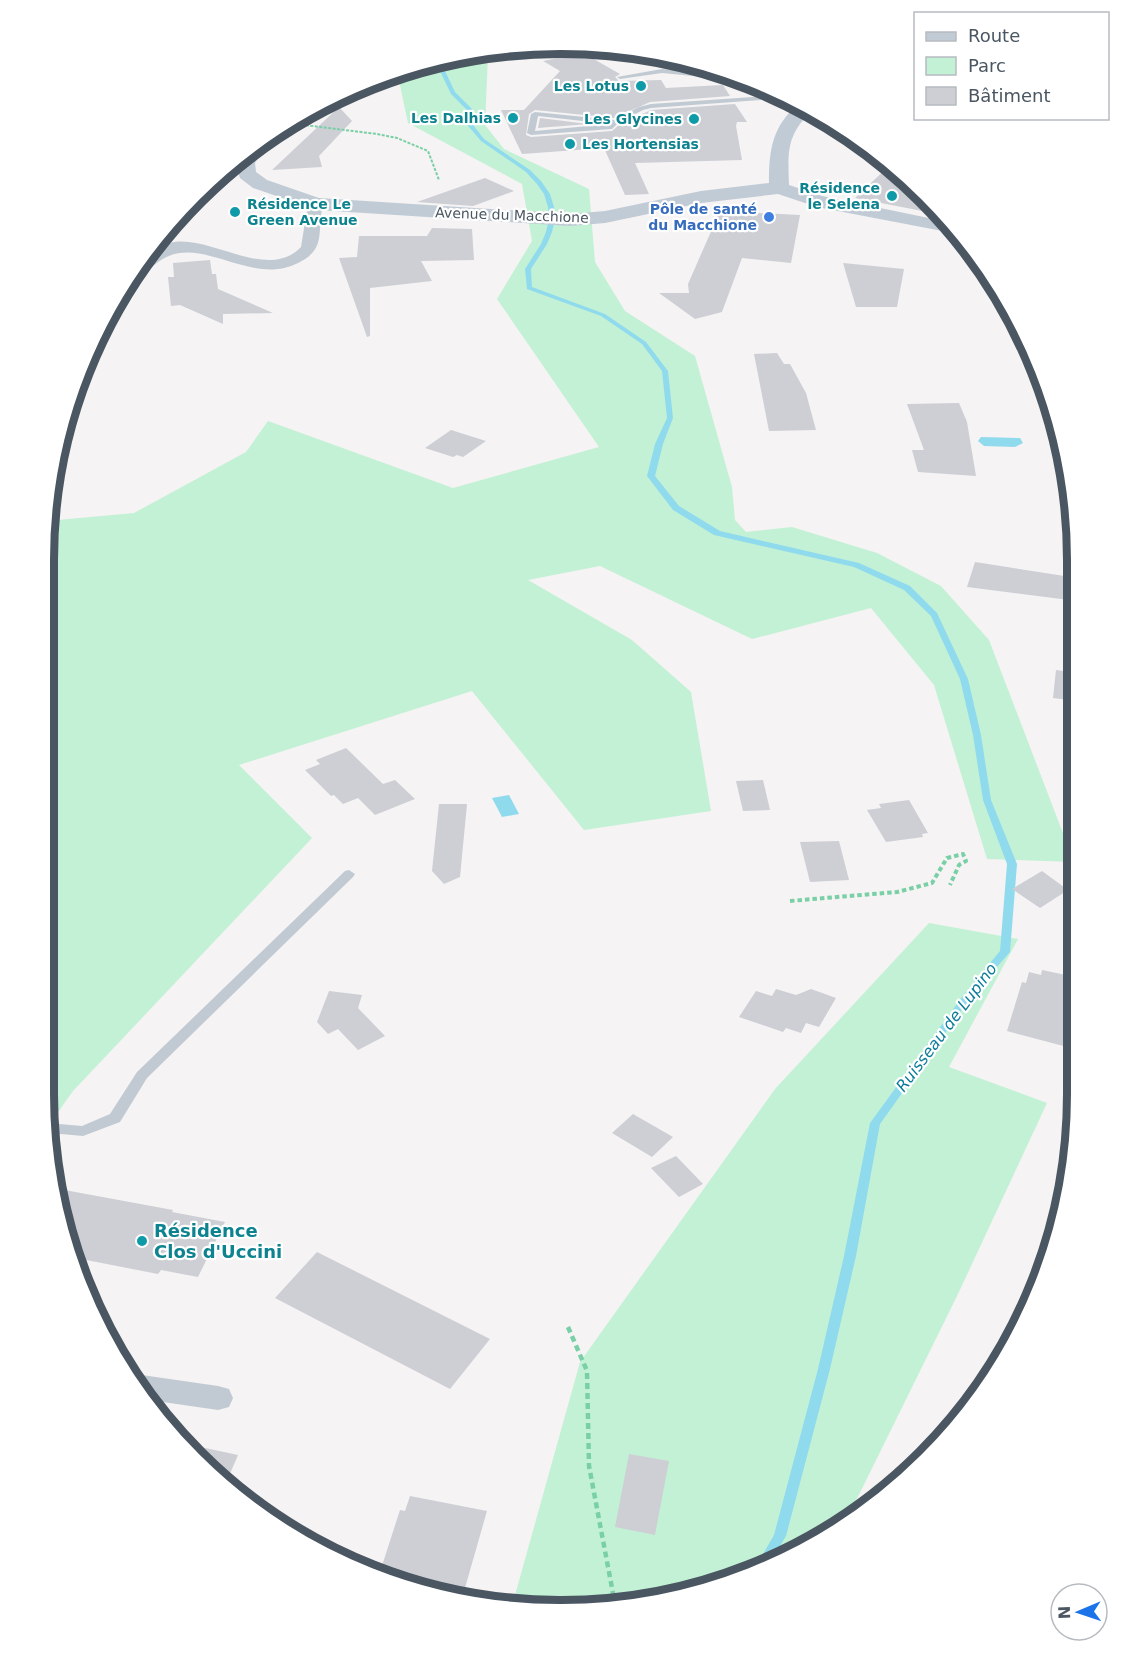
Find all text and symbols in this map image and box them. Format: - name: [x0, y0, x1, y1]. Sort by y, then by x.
- legend: [914, 12, 1109, 120]
- text: Route: [968, 25, 1020, 46]
- text: Parc: [968, 55, 1006, 76]
- place label: Les Lotus: [554, 78, 629, 94]
- marker: Les Lotus: [634, 79, 648, 93]
- text: Bâtiment: [968, 85, 1051, 106]
- place label: Les Dalhias: [411, 110, 501, 126]
- marker: Les Dalhias: [506, 111, 520, 125]
- place label: Les Glycines: [584, 111, 682, 127]
- marker: Les Glycines: [687, 112, 701, 126]
- place label: Les Hortensias: [582, 136, 699, 152]
- marker: Les Hortensias: [563, 137, 577, 151]
- place label: Résidence le Selena: [799, 180, 880, 212]
- marker: Résidence le Selena: [885, 189, 899, 203]
- place label: Résidence Le Green Avenue: [247, 196, 358, 228]
- place label: Pôle de santé du Macchione: [648, 201, 757, 233]
- street label: Avenue du Macchione: [435, 204, 589, 226]
- marker: Résidence Le Green Avenue: [228, 205, 242, 219]
- marker: Pôle de santé du Macchione: [762, 210, 776, 224]
- water label: Ruisseau de Lupino: [892, 959, 1001, 1095]
- place label: Résidence Clos d'Uccini: [154, 1220, 282, 1262]
- marker: Résidence Clos d'Uccini: [135, 1234, 149, 1248]
- north arrow: [1049, 1582, 1109, 1642]
- text: N: [1055, 1605, 1074, 1620]

